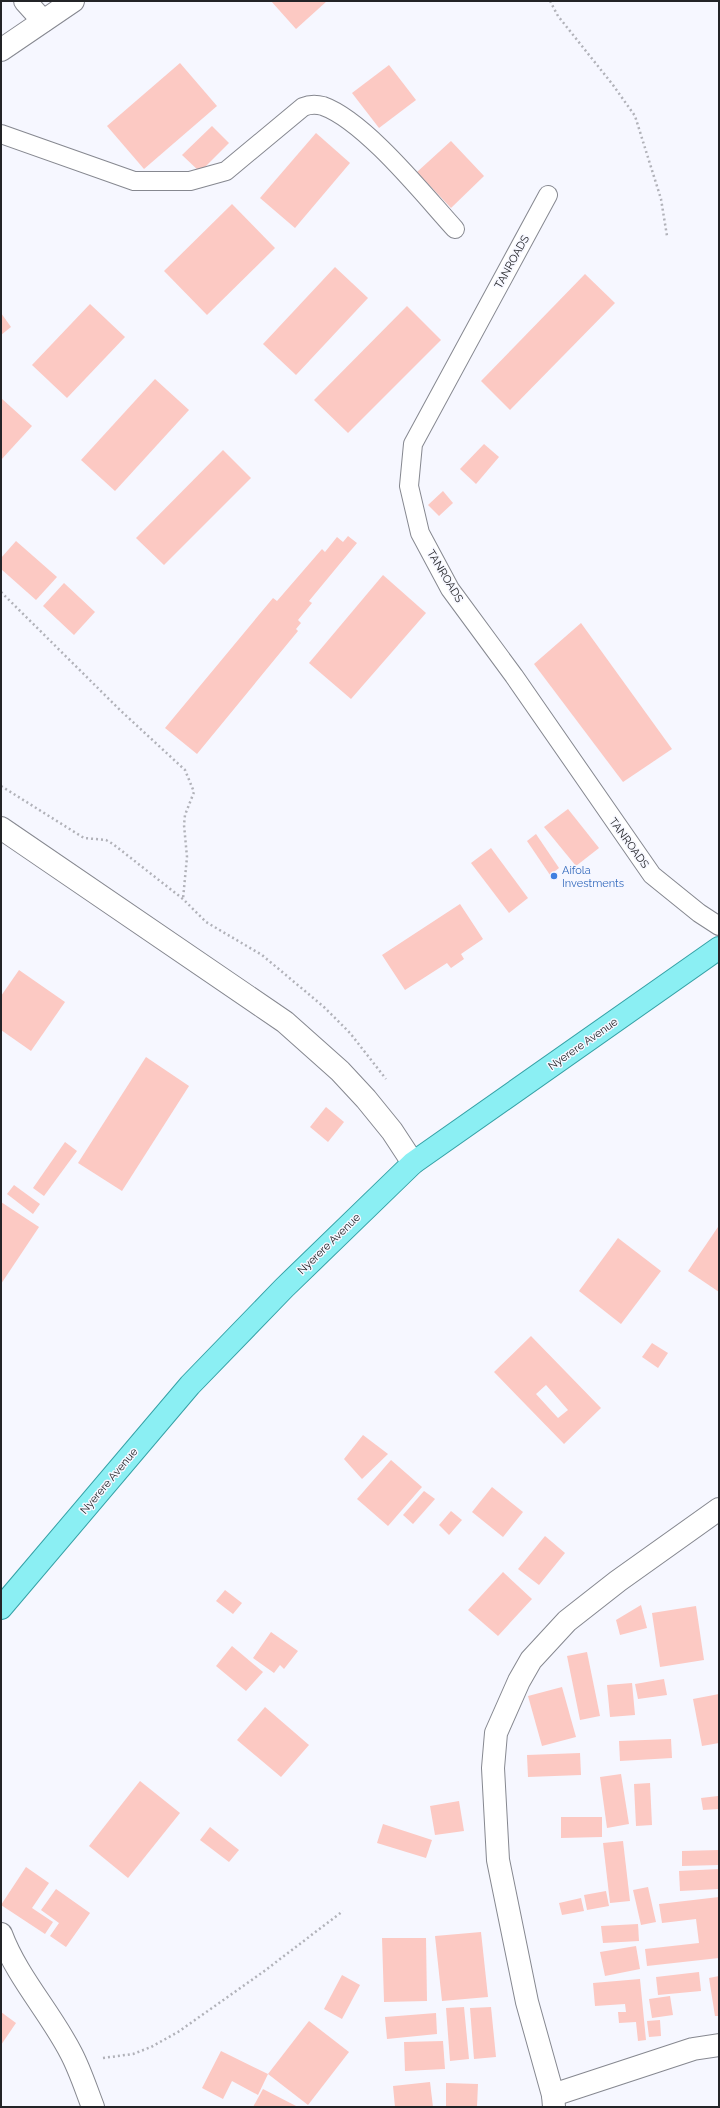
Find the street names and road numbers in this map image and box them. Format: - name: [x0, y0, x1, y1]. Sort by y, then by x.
- street label: TANROADS: [492, 233, 532, 291]
- street label: TANROADS: [424, 547, 466, 605]
- street label: TANROADS: [606, 815, 652, 871]
- street label: Nyerere Avenue: [546, 1015, 621, 1073]
- street label: Nyerere Avenue: [295, 1210, 363, 1277]
- street label: Nyerere Avenue: [78, 1445, 141, 1517]

